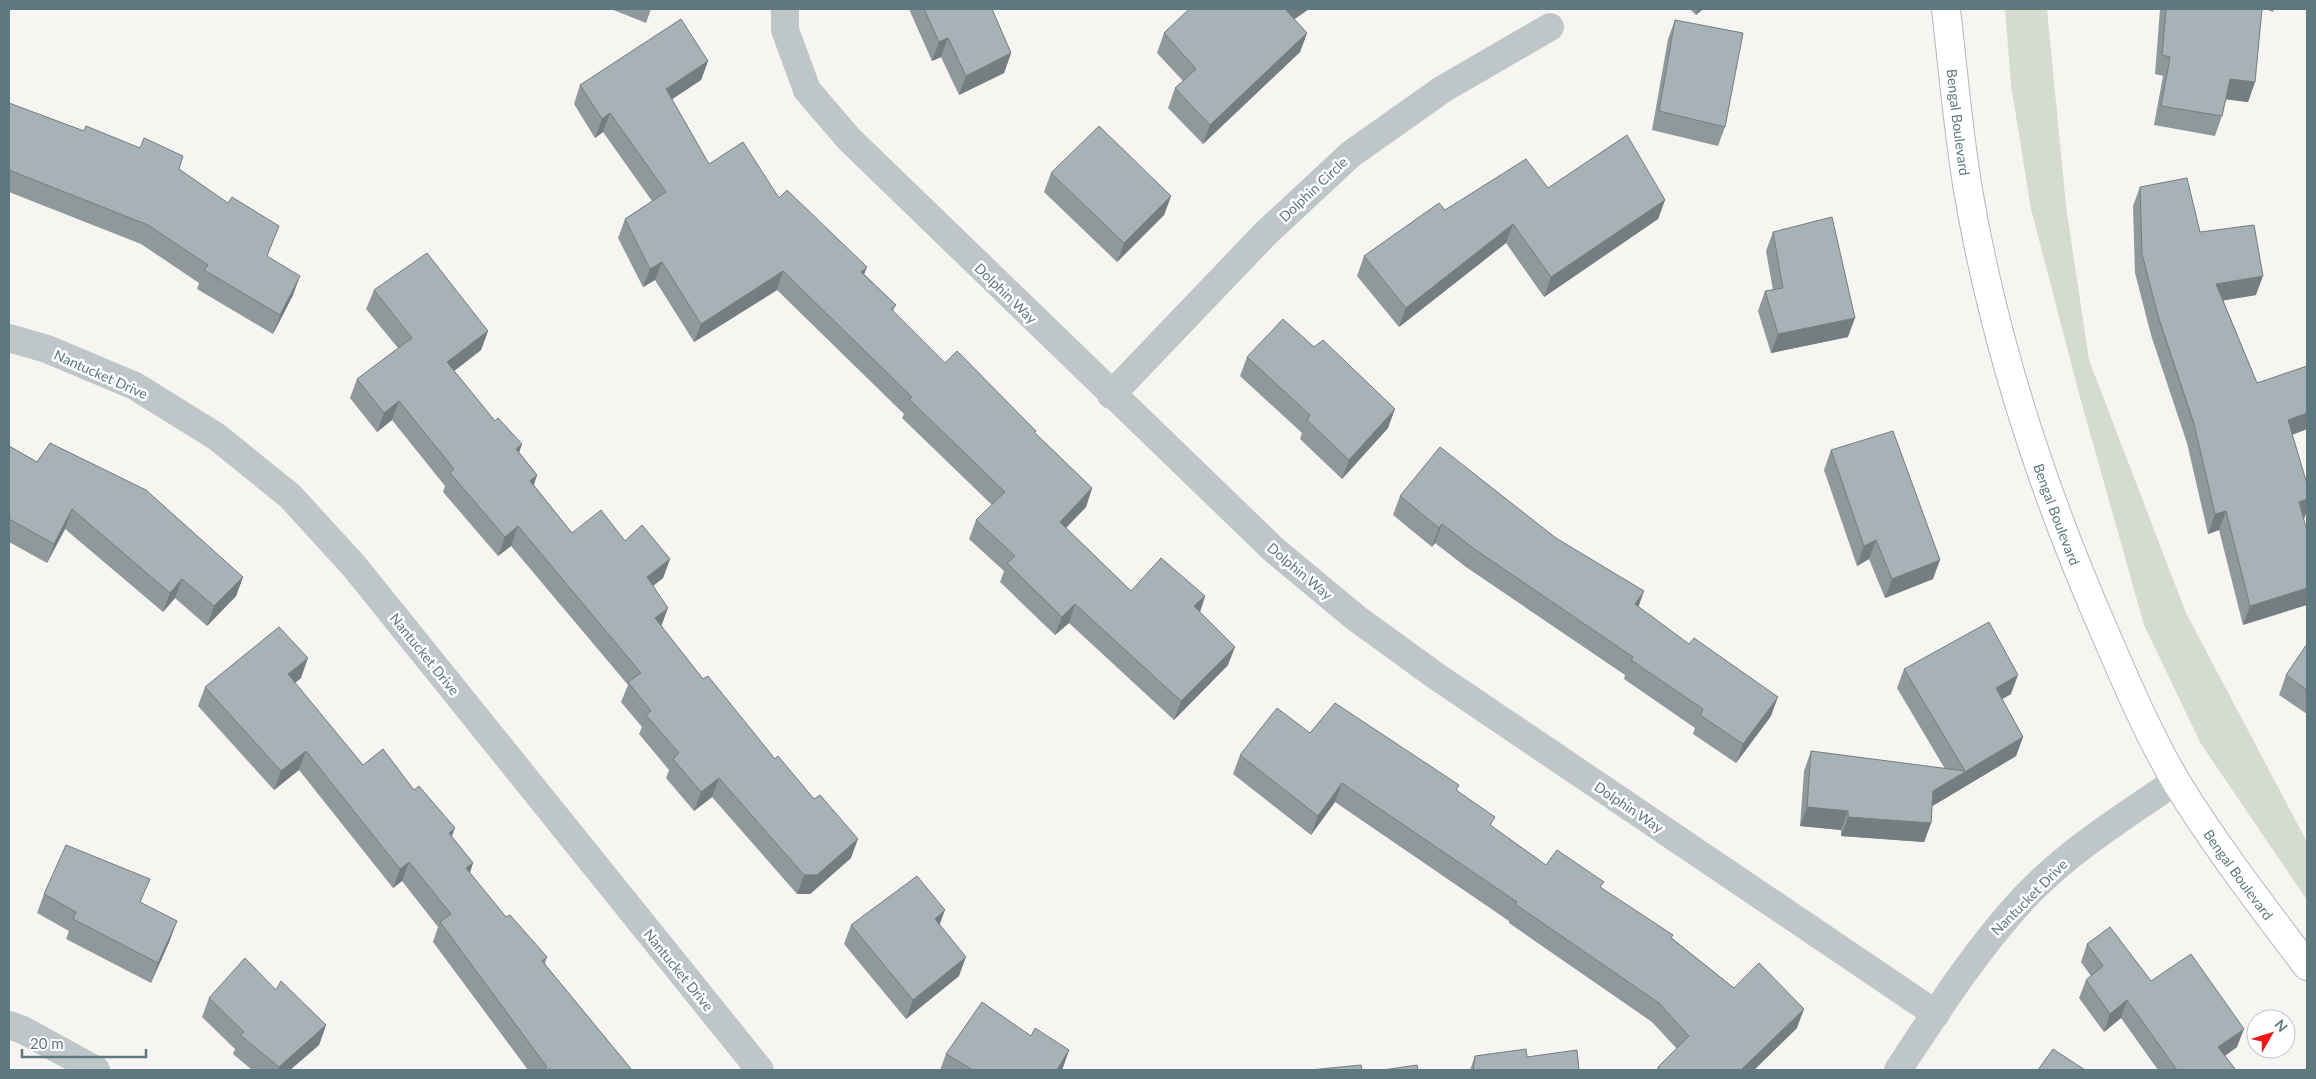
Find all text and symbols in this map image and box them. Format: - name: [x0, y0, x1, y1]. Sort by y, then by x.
- street label: Bengal Boulevard: [1944, 68, 1974, 177]
- street label: Dolphin Circle: [1275, 153, 1351, 225]
- street label: Dolphin Way: [971, 259, 1041, 327]
- street label: Nantucket Drive: [52, 346, 150, 402]
- street label: Bengal Boulevard: [2031, 461, 2084, 567]
- street label: Dolphin Way: [1264, 539, 1337, 604]
- street label: Nantucket Drive: [387, 610, 463, 698]
- street label: Dolphin Way: [1591, 778, 1667, 837]
- street label: Bengal Boulevard: [2201, 826, 2277, 923]
- street label: Nantucket Drive: [1987, 855, 2071, 939]
- street label: Nantucket Drive: [641, 926, 717, 1014]
- north arrow: [2246, 1009, 2296, 1059]
- text: N: [2271, 1016, 2291, 1035]
- scale bar: [22, 1026, 146, 1058]
- text: 20 m: [30, 1034, 64, 1052]

